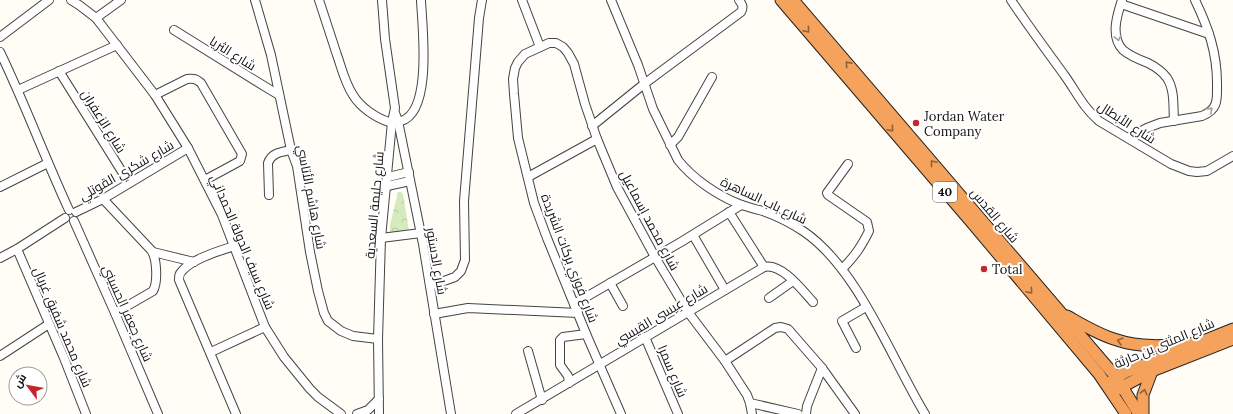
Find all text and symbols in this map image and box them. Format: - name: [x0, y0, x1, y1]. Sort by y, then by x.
- one-way arrow: [802, 25, 809, 32]
- street label: شارع الثريا: [206, 33, 259, 74]
- one-way arrow: [1113, 35, 1121, 41]
- one-way arrow: [846, 62, 853, 69]
- street label: شارع الزعفران: [77, 86, 130, 156]
- street label: شارع الأبطال: [1094, 97, 1159, 148]
- place label: Jordan Water Company: [923, 108, 1005, 140]
- one-way arrow: [1205, 108, 1213, 115]
- marker: Jordan Water Company: [911, 118, 921, 128]
- one-way arrow: [886, 124, 893, 131]
- street label: شارع شكري القوتلي: [76, 136, 178, 206]
- street label: شارع هاشم الأتاسي: [291, 144, 330, 251]
- street label: شارع حليمة السعدية: [361, 151, 388, 259]
- one-way arrow: [930, 160, 937, 167]
- street label: شارع محمد إسماعيل: [616, 167, 683, 273]
- street label: شارع سيف الدولة الحمداني: [205, 172, 279, 313]
- street label: شارع باب الساهرة: [718, 173, 810, 228]
- road number: 40: [933, 182, 957, 202]
- street label: شارع القدس: [967, 184, 1023, 246]
- street label: شارع فوزي بركات الشريدة: [535, 191, 602, 326]
- street label: شارع الدستور: [422, 225, 451, 296]
- place label: Total: [992, 261, 1023, 278]
- street label: شارع جعفر الحسيني: [97, 262, 156, 365]
- street label: شارع محمد شفيق غربال: [29, 264, 96, 390]
- marker: Total: [979, 264, 989, 274]
- street label: شارع عيسى القيسي: [612, 280, 712, 351]
- one-way arrow: [1025, 287, 1032, 294]
- street label: شارع المثنى بن حارثة: [1111, 315, 1217, 372]
- one-way arrow: [1116, 337, 1123, 345]
- street label: شارع سمرا: [654, 342, 691, 400]
- north arrow: [8, 366, 48, 406]
- text: ش: [10, 371, 29, 390]
- one-way arrow: [1139, 388, 1148, 395]

